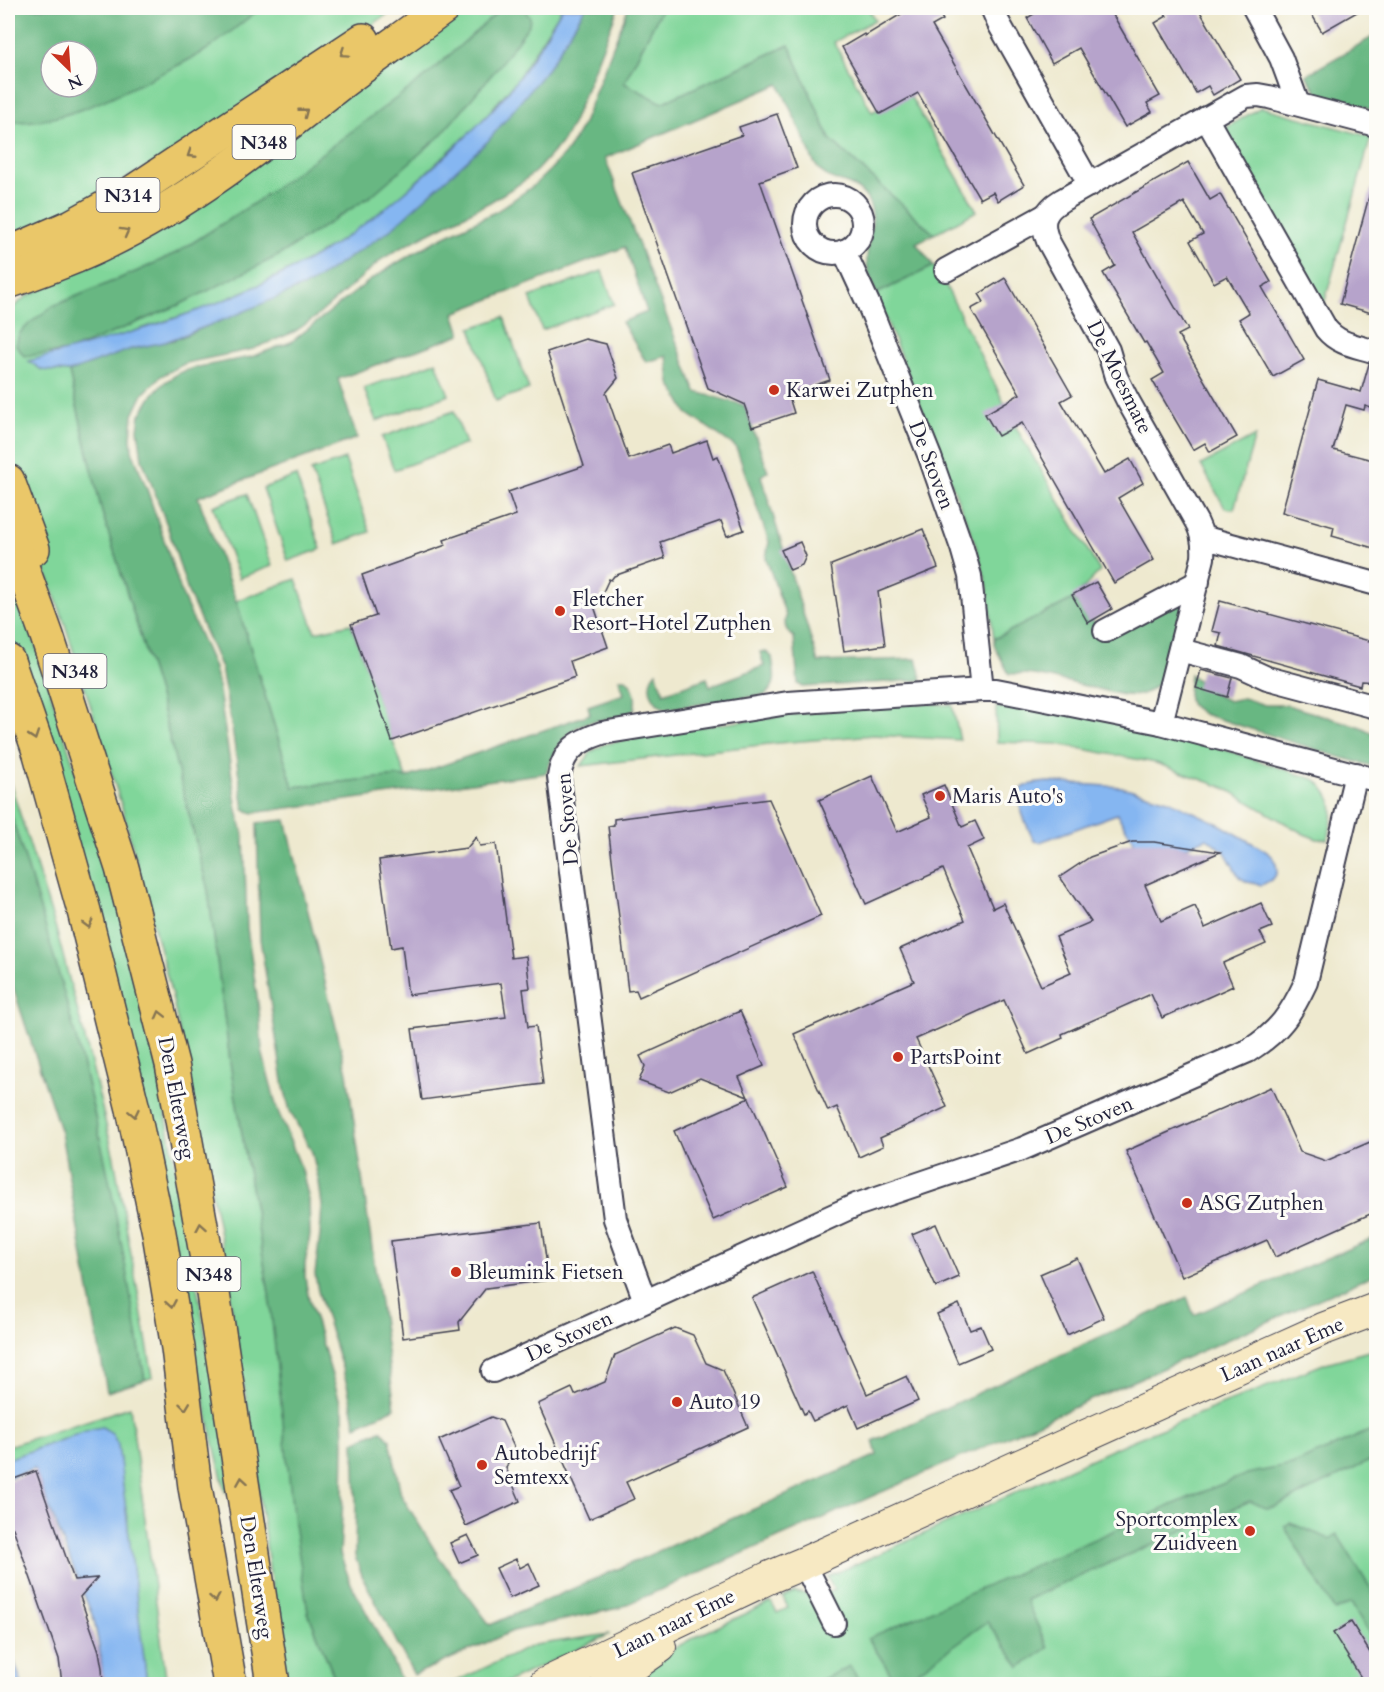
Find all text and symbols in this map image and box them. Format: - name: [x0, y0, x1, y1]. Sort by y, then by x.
- north arrow: [39, 39, 99, 99]
- one-way arrow: [339, 46, 350, 57]
- text: N: [64, 69, 86, 95]
- one-way arrow: [298, 108, 309, 119]
- road number: N348: [232, 125, 296, 159]
- one-way arrow: [187, 147, 198, 158]
- road number: N314: [96, 178, 160, 212]
- one-way arrow: [119, 228, 130, 239]
- street label: De Moesmate: [1080, 316, 1160, 439]
- place label: Karwei Zutphen: [786, 376, 934, 405]
- marker: Karwei Zutphen: [767, 383, 781, 397]
- street label: De Stoven: [901, 417, 962, 514]
- place label: Fletcher Resort-Hotel Zutphen: [572, 585, 772, 638]
- marker: Fletcher Resort-Hotel Zutphen: [553, 604, 567, 618]
- road number: N348: [44, 654, 106, 688]
- one-way arrow: [27, 730, 39, 741]
- street label: De Stoven: [549, 771, 586, 866]
- place label: Maris Auto's: [952, 782, 1063, 811]
- marker: Maris Auto's: [933, 789, 947, 803]
- one-way arrow: [80, 918, 93, 928]
- one-way arrow: [154, 1010, 167, 1020]
- street label: Den Elterweg: [150, 1034, 203, 1162]
- place label: PartsPoint: [910, 1043, 1001, 1072]
- marker: PartsPoint: [891, 1050, 905, 1064]
- street label: De Stoven: [1041, 1089, 1138, 1152]
- one-way arrow: [127, 1108, 140, 1118]
- place label: ASG Zutphen: [1199, 1189, 1324, 1218]
- marker: ASG Zutphen: [1180, 1196, 1194, 1210]
- one-way arrow: [195, 1222, 208, 1232]
- road number: N348: [178, 1257, 240, 1291]
- place label: Bleumink Fietsen: [468, 1258, 624, 1287]
- marker: Bleumink Fietsen: [449, 1265, 463, 1279]
- one-way arrow: [164, 1299, 177, 1309]
- street label: De Stoven: [521, 1304, 617, 1369]
- street label: Laan naar Eme: [1216, 1309, 1348, 1390]
- place label: Auto 19: [689, 1388, 761, 1417]
- marker: Auto 19: [670, 1395, 684, 1409]
- one-way arrow: [179, 1401, 191, 1410]
- place label: Autobedrijf Semtexx: [494, 1439, 600, 1492]
- marker: Autobedrijf Semtexx: [475, 1458, 489, 1472]
- one-way arrow: [236, 1477, 249, 1487]
- place label: Sportcomplex Zuidveen: [1115, 1505, 1239, 1558]
- street label: Den Elterweg: [232, 1513, 281, 1641]
- marker: Sportcomplex Zuidveen: [1243, 1524, 1257, 1538]
- street label: Laan naar Eme: [609, 1581, 740, 1665]
- one-way arrow: [208, 1594, 220, 1603]

